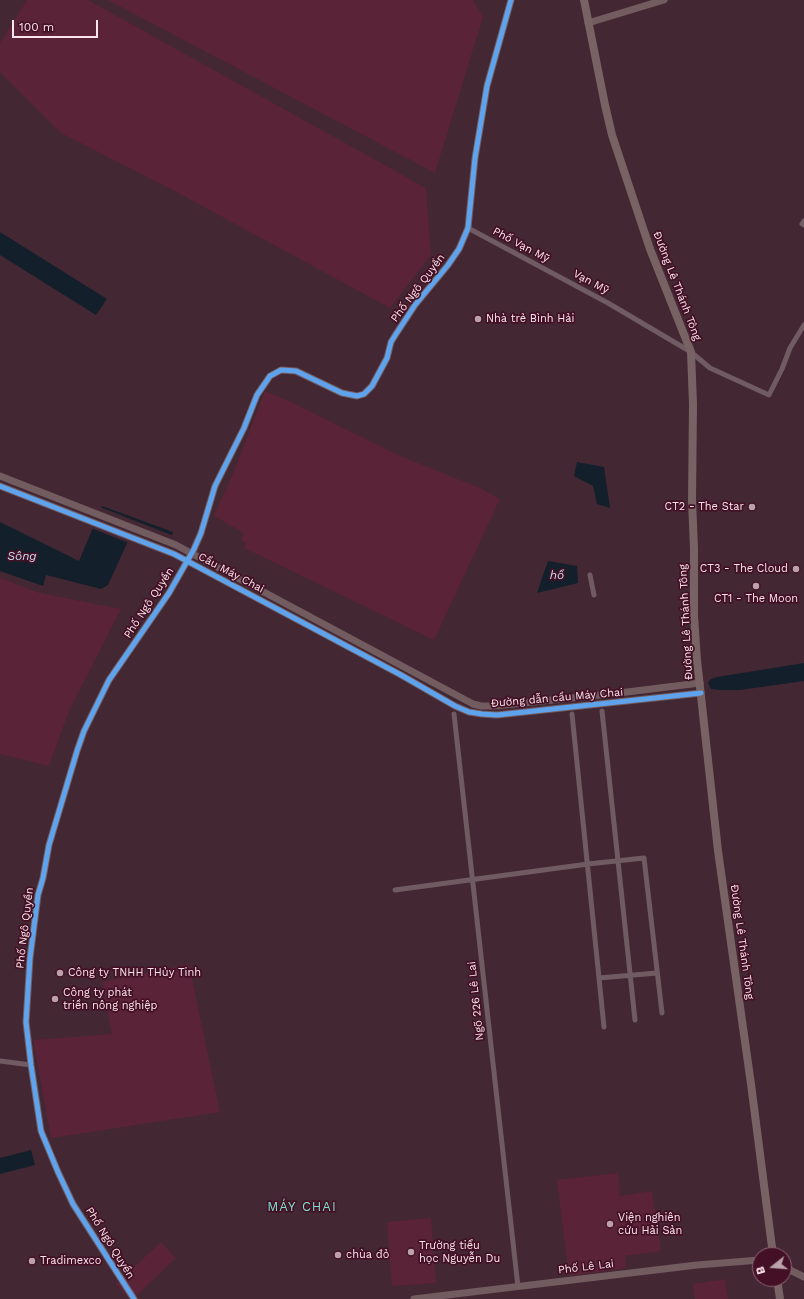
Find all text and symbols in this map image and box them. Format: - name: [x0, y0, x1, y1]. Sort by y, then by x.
- scale bar: [14, 12, 100, 38]
- text: 100 m: [19, 20, 54, 34]
- street label: Phố Vạn Mỹ: [490, 225, 552, 265]
- street label: Đường Lê Thánh Tông: [650, 230, 704, 342]
- street label: Phố Ngô Quyền: [388, 251, 448, 325]
- street label: Vạn Mỹ: [571, 267, 611, 297]
- place label: Nhà trẻ Bình Hải: [486, 312, 574, 326]
- marker: Nhà trẻ Bình Hải: [473, 314, 483, 324]
- place label: CT2 - The Star: [665, 500, 744, 514]
- marker: CT2 - The Star: [747, 502, 757, 512]
- water label: Sông: [7, 549, 37, 563]
- street label: Cầu Máy Chai: [196, 550, 266, 596]
- place label: CT3 - The Cloud: [700, 562, 788, 576]
- street label: Đường Lê Thánh Tông: [676, 564, 696, 680]
- marker: CT3 - The Cloud: [791, 564, 801, 574]
- street label: Phố Ngô Quyền: [121, 565, 177, 641]
- water label: hồ: [550, 568, 564, 582]
- marker: CT1 - The Moon: [751, 581, 761, 591]
- place label: CT1 - The Moon: [714, 592, 798, 606]
- street label: Đường dẫn cầu Máy Chai: [490, 686, 624, 710]
- street label: Đường Lê Thánh Tông: [727, 884, 757, 1000]
- street label: Phố Ngô Quyền: [13, 887, 37, 969]
- street label: Ngõ 226 Lê Lai: [465, 961, 487, 1041]
- place label: Công ty TNHH THủy Tinh: [68, 966, 201, 980]
- marker: Công ty TNHH THủy Tinh: [55, 968, 65, 978]
- place label: Công ty phát triền nông nghiệp: [63, 986, 157, 1012]
- marker: Công ty phát triền nông nghiệp: [50, 994, 60, 1004]
- district label: MÁY CHAI: [267, 1199, 337, 1215]
- street label: Phố Ngô Quyền: [83, 1205, 137, 1281]
- place label: Viện nghiên cứu Hải Sản: [618, 1211, 682, 1237]
- marker: Viện nghiên cứu Hải Sản: [605, 1219, 615, 1229]
- place label: Trường tiểu học Nguyễn Du: [419, 1239, 500, 1265]
- marker: Trường tiểu học Nguyễn Du: [406, 1247, 416, 1257]
- north arrow: [752, 1247, 792, 1287]
- place label: chùa đỏ: [346, 1248, 389, 1262]
- marker: chùa đỏ: [333, 1250, 343, 1260]
- place label: Tradimexco: [40, 1254, 101, 1268]
- marker: Tradimexco: [27, 1256, 37, 1266]
- street label: Phố Lê Lai: [557, 1257, 615, 1277]
- text: B: [754, 1265, 768, 1276]

